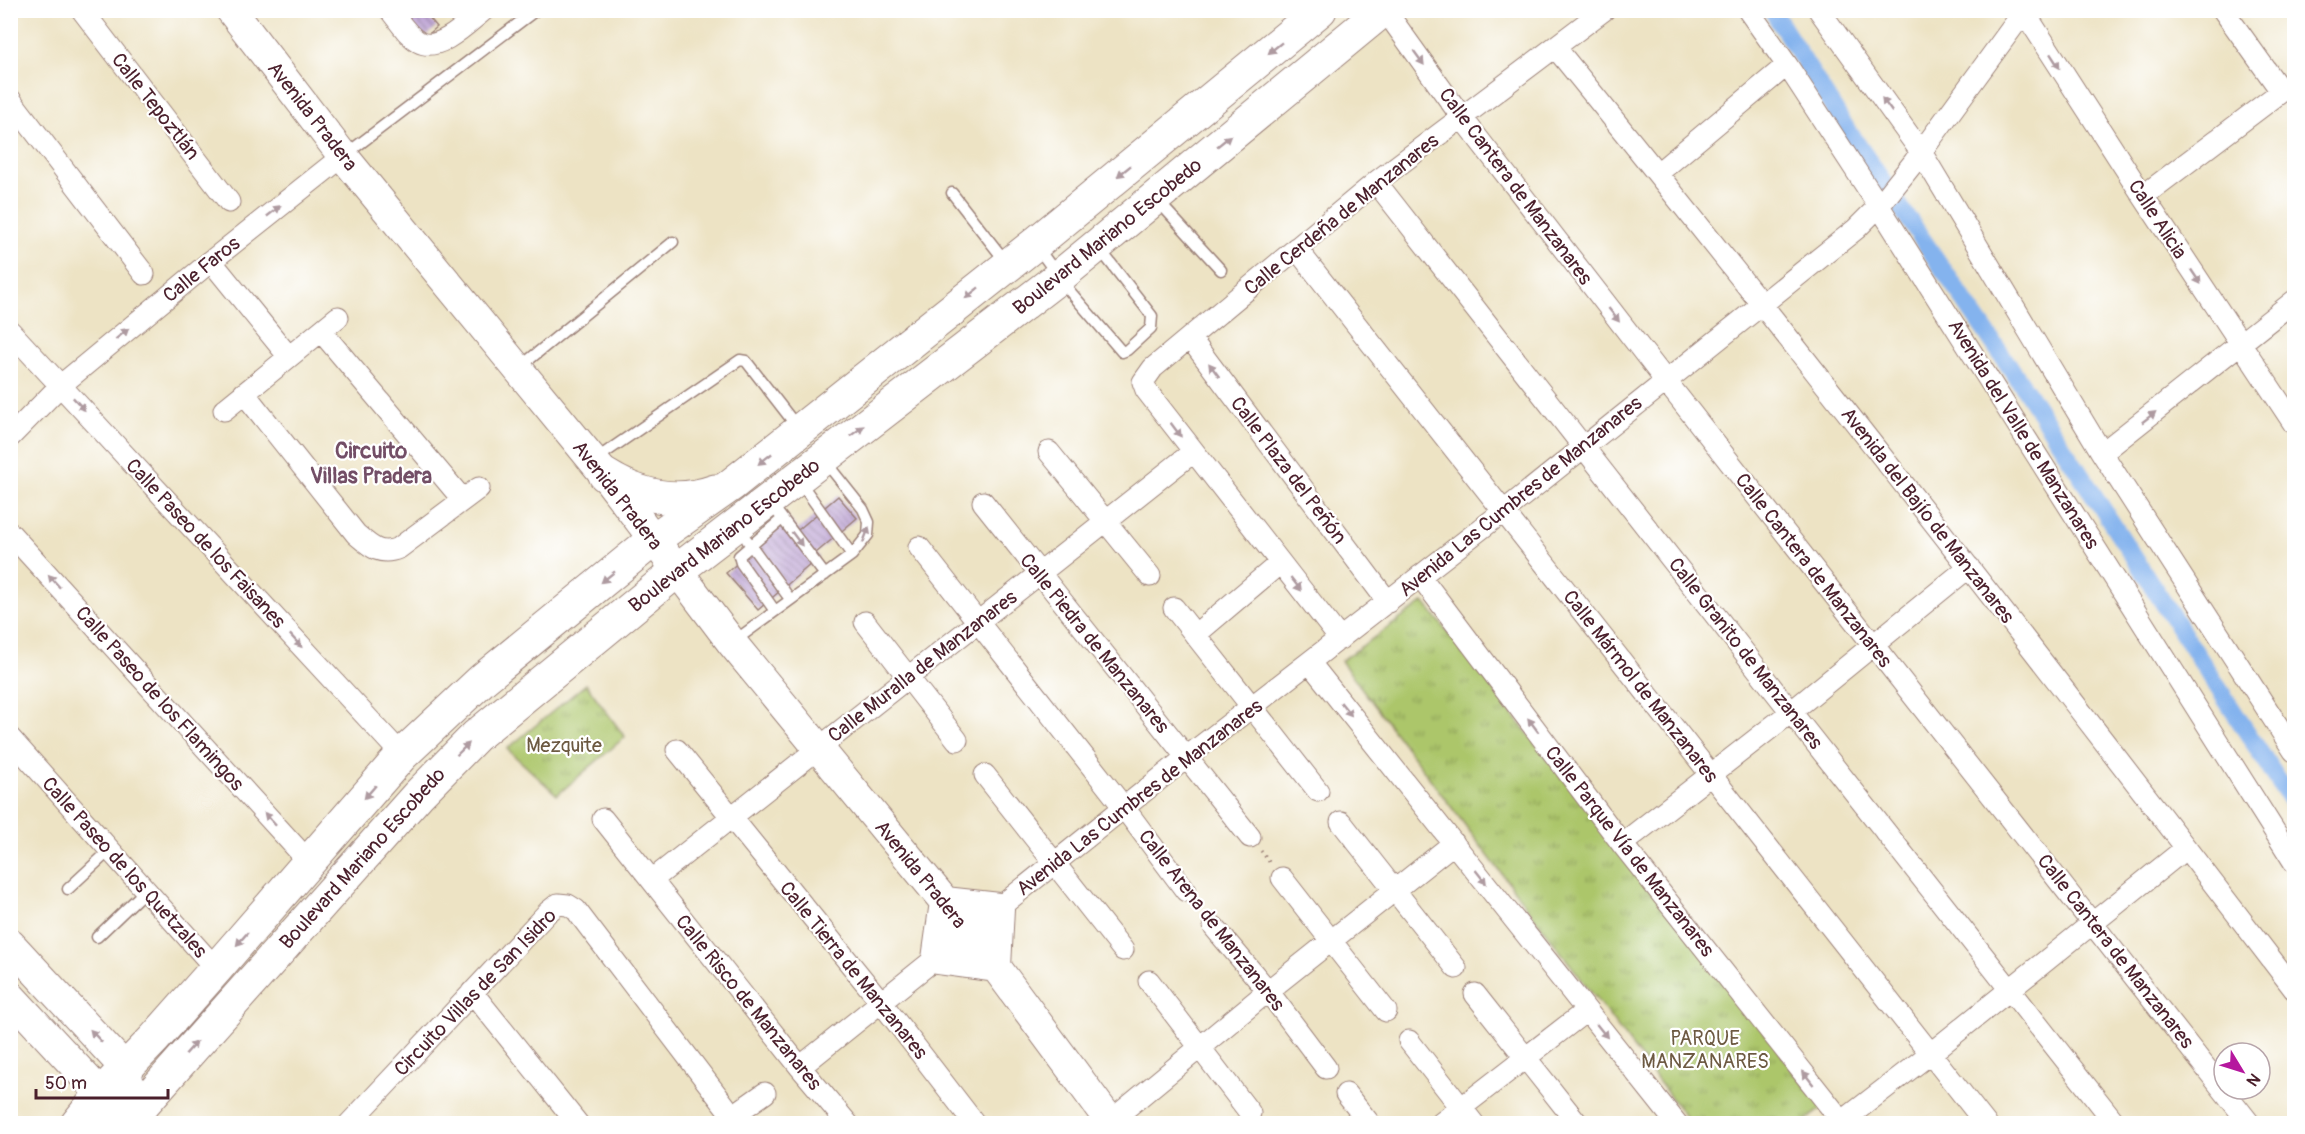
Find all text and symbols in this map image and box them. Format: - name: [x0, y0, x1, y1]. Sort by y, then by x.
- one-way arrow: [1267, 41, 1283, 54]
- street label: Calle Tepoztlán: [106, 48, 205, 165]
- one-way arrow: [1413, 51, 1425, 66]
- one-way arrow: [2050, 52, 2061, 69]
- street label: Avenida Pradera: [262, 57, 363, 176]
- street label: Calle Cantera de Manzanares: [1433, 83, 1598, 290]
- one-way arrow: [1881, 97, 1893, 113]
- street label: Calle Cerdeña de Manzanares: [1239, 128, 1444, 301]
- one-way arrow: [1216, 135, 1232, 148]
- street label: Boulevard Mariano Escobedo: [1008, 152, 1207, 320]
- one-way arrow: [1116, 165, 1132, 178]
- street label: Calle Alicia: [2123, 175, 2192, 264]
- one-way arrow: [266, 205, 281, 218]
- street label: Calle Faros: [158, 231, 245, 308]
- one-way arrow: [2190, 268, 2202, 284]
- one-way arrow: [965, 287, 980, 299]
- one-way arrow: [1607, 307, 1619, 322]
- street label: Avenida del Valle de Manzanares: [1942, 315, 2105, 554]
- one-way arrow: [114, 328, 129, 341]
- one-way arrow: [1209, 363, 1221, 378]
- street label: Avenida Las Cumbres de Manzanares: [1394, 390, 1647, 602]
- street label: Calle Plaza del Peñón: [1225, 392, 1352, 549]
- one-way arrow: [72, 397, 86, 412]
- street label: Avenida del Bajío de Manzanares: [1835, 402, 2020, 628]
- one-way arrow: [2141, 411, 2156, 423]
- one-way arrow: [1170, 422, 1182, 438]
- one-way arrow: [849, 426, 864, 438]
- street label: Avenida Pradera: [567, 436, 668, 555]
- district label: Circuito Villas Pradera: [310, 437, 432, 490]
- one-way arrow: [757, 452, 772, 464]
- street label: Calle Paseo de los Faisanes: [120, 453, 291, 634]
- street label: Boulevard Mariano Escobedo: [624, 453, 825, 618]
- street label: Calle Cantera de Manzanares: [1730, 468, 1897, 673]
- one-way arrow: [861, 526, 871, 544]
- one-way arrow: [791, 532, 803, 547]
- street label: Calle Piedra de Manzanares: [1014, 548, 1175, 738]
- street label: Calle Granito de Manzanares: [1663, 552, 1828, 754]
- one-way arrow: [600, 571, 616, 584]
- one-way arrow: [48, 574, 61, 589]
- one-way arrow: [1290, 576, 1303, 592]
- street label: Calle Muralla de Manzanares: [823, 585, 1022, 748]
- street label: Calle Mármol de Manzanares: [1558, 585, 1724, 788]
- street label: Calle Paseo de los Flamingos: [70, 601, 249, 796]
- one-way arrow: [289, 633, 303, 648]
- street label: Avenida Las Cumbres de Manzanares: [1011, 693, 1267, 901]
- one-way arrow: [1340, 701, 1352, 716]
- one-way arrow: [1527, 718, 1539, 733]
- park label: Mezquite: [526, 733, 602, 758]
- street label: Calle Parque Vía de Manzanares: [1539, 741, 1720, 962]
- one-way arrow: [456, 742, 470, 756]
- street label: Boulevard Mariano Escobedo: [274, 762, 451, 954]
- street label: Calle Paseo de los Quetzales: [37, 772, 213, 963]
- one-way arrow: [364, 784, 377, 799]
- one-way arrow: [264, 812, 277, 827]
- street label: Avenida Pradera: [869, 815, 972, 933]
- street label: Calle Arena de Manzanares: [1133, 825, 1290, 1016]
- street label: Calle Cantera de Manzanares: [2032, 849, 2199, 1054]
- one-way arrow: [1475, 870, 1487, 885]
- street label: Calle Tierra de Manzanares: [774, 876, 933, 1064]
- street label: Circuito Villas de San Isidro: [389, 903, 562, 1081]
- street label: Calle Risco de Manzanares: [670, 910, 827, 1095]
- one-way arrow: [236, 931, 249, 946]
- one-way arrow: [1595, 1023, 1607, 1038]
- park label: PARQUE MANZANARES: [1641, 1026, 1769, 1074]
- one-way arrow: [89, 1029, 103, 1043]
- one-way arrow: [184, 1041, 197, 1056]
- north arrow: [2212, 1041, 2272, 1101]
- scale bar: [36, 1062, 168, 1100]
- text: N: [2242, 1069, 2264, 1090]
- one-way arrow: [1802, 1070, 1814, 1085]
- text: 50 m: [45, 1072, 87, 1095]

